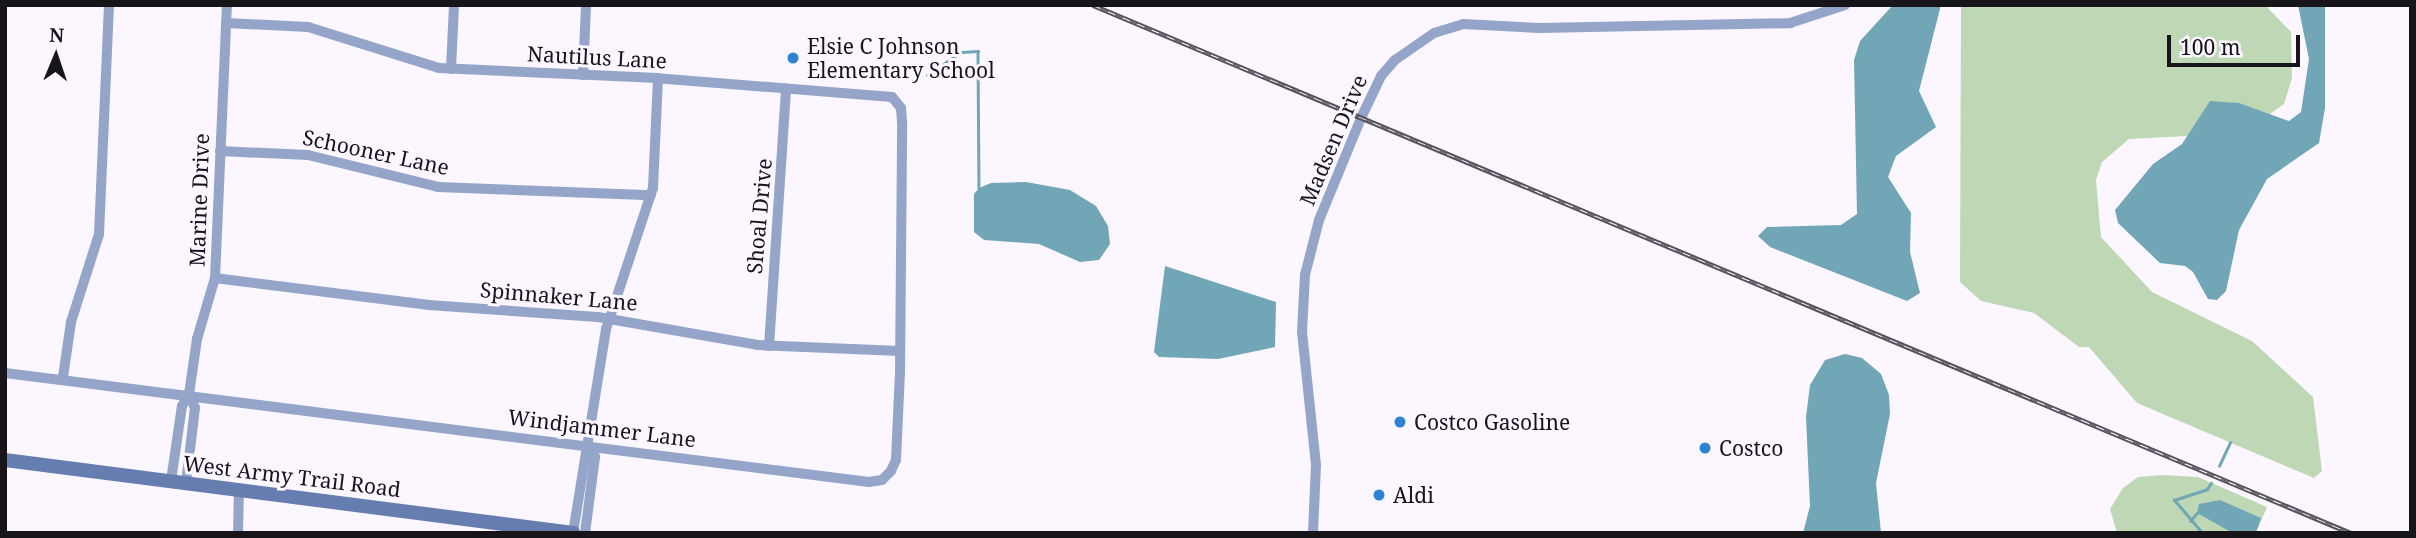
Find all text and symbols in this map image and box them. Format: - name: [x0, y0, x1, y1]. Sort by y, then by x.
- north arrow: [21, 21, 91, 91]
- scale bar: [2171, 21, 2304, 65]
- text: N: [49, 22, 65, 48]
- place label: Elsie C Johnson Elementary School: [807, 33, 995, 83]
- text: 100 m: [2180, 33, 2241, 61]
- street label: Nautilus Lane: [527, 41, 667, 73]
- marker: Elsie C Johnson Elementary School: [785, 50, 801, 66]
- street label: Madsen Drive: [1294, 71, 1372, 209]
- street label: Schooner Lane: [300, 124, 452, 180]
- street label: Marine Drive: [184, 133, 214, 267]
- street label: Shoal Drive: [741, 157, 777, 275]
- street label: Spinnaker Lane: [479, 277, 639, 315]
- street label: Windjammer Lane: [507, 404, 697, 452]
- place label: Costco Gasoline: [1414, 409, 1570, 435]
- marker: Costco Gasoline: [1392, 414, 1408, 430]
- place label: Costco: [1719, 435, 1783, 461]
- marker: Costco: [1697, 440, 1713, 456]
- street label: West Army Trail Road: [182, 450, 402, 502]
- place label: Aldi: [1393, 482, 1434, 508]
- marker: Aldi: [1371, 487, 1387, 503]

